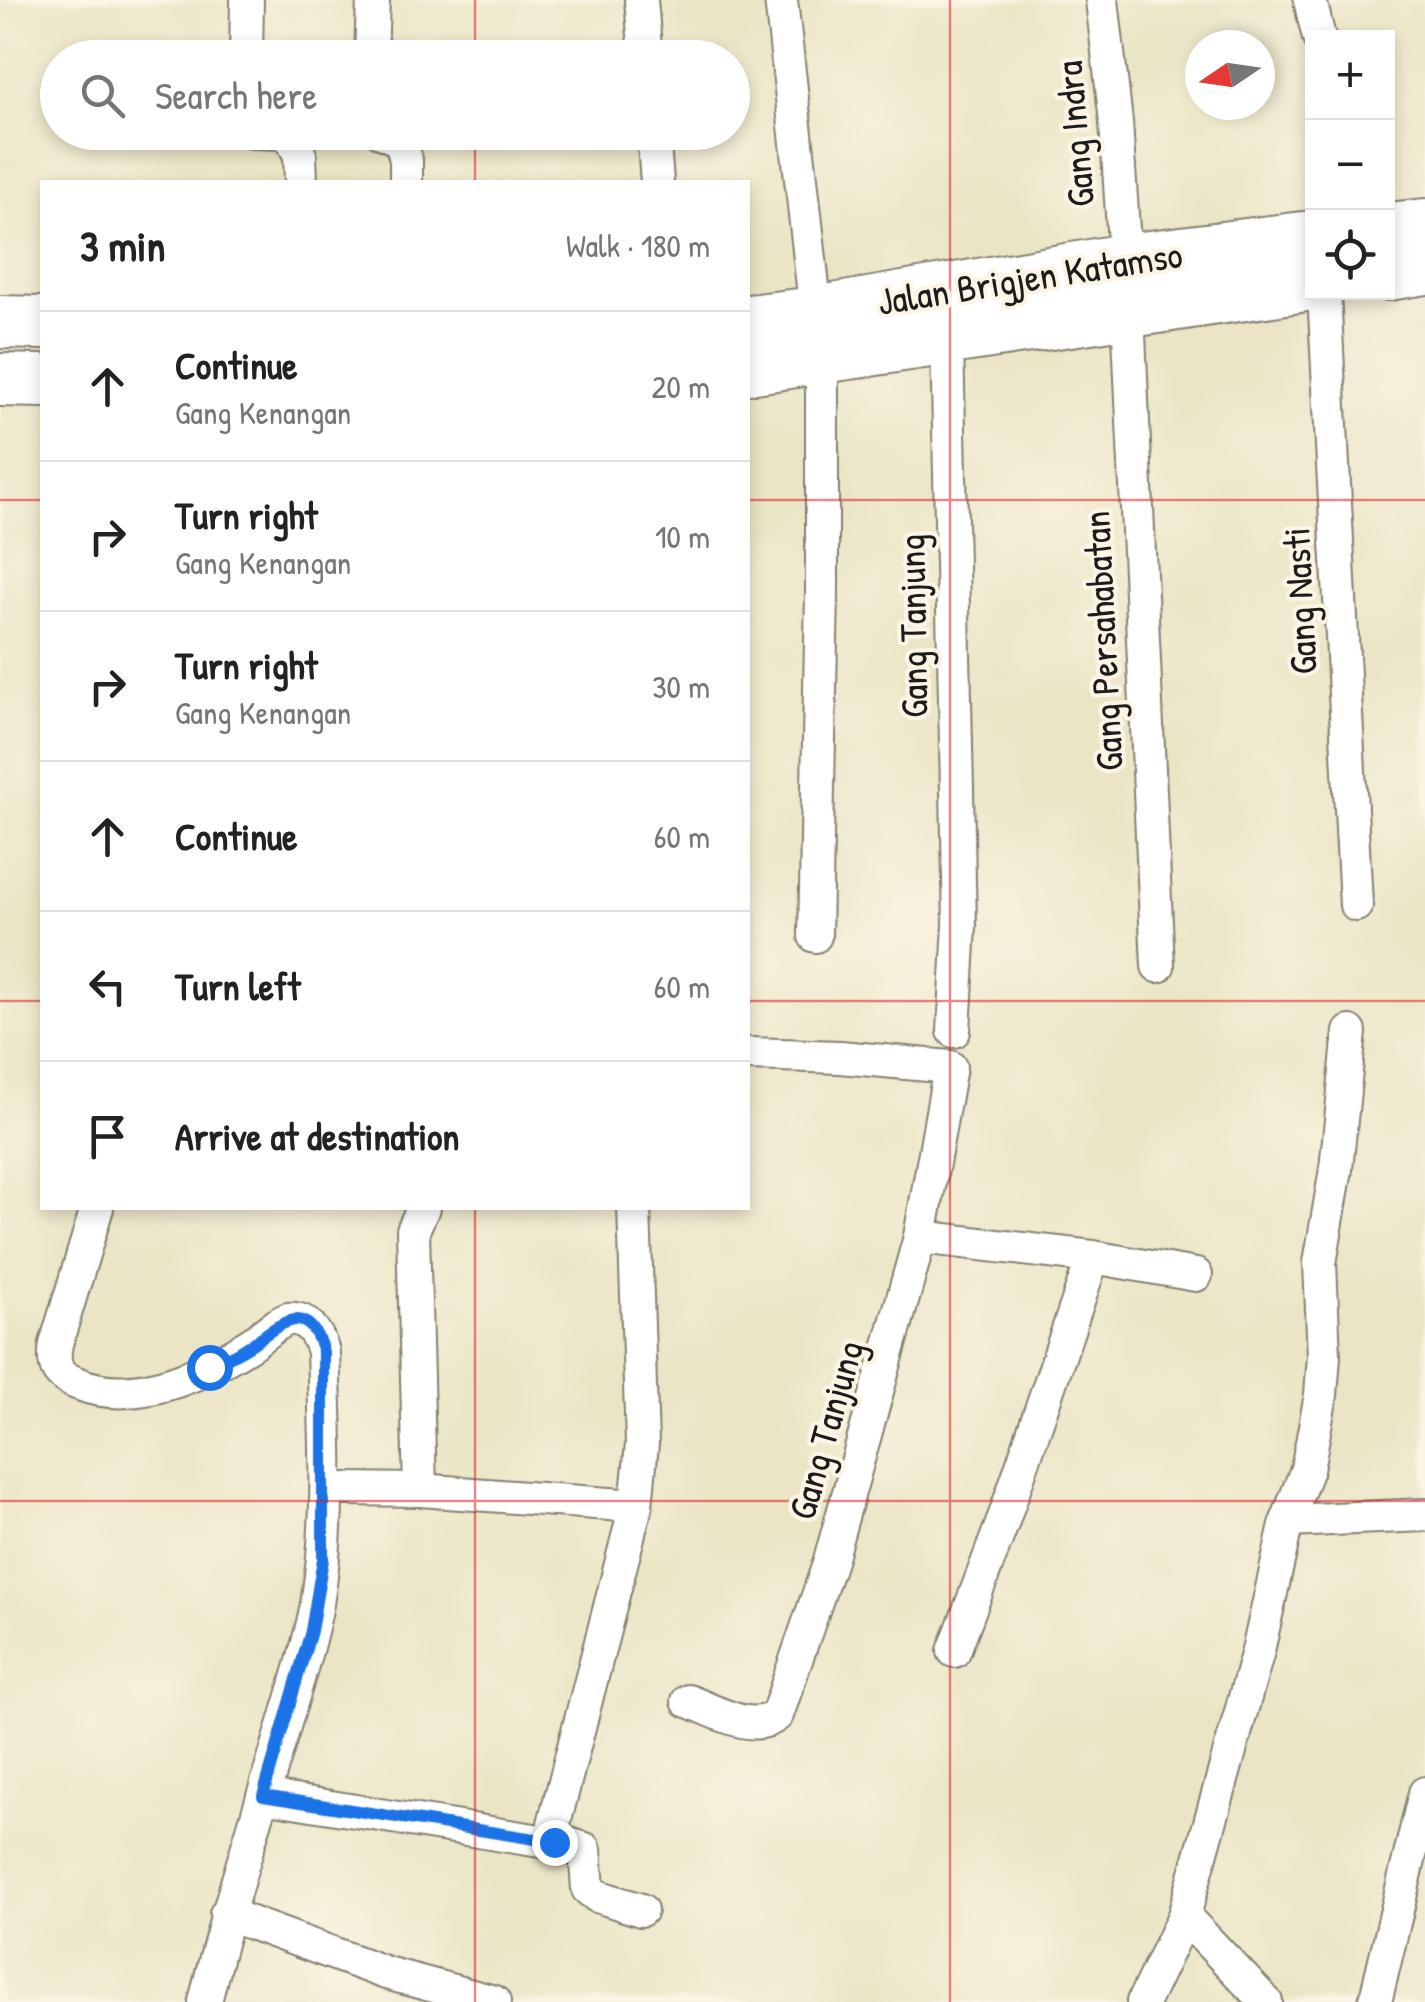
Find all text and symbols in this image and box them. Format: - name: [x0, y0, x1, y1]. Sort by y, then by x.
- north arrow: [1185, 30, 1275, 120]
- map controls: [1305, 30, 1395, 300]
- button: +: [1305, 30, 1395, 120]
- search box: [40, 40, 750, 150]
- street label: Gang Indra: [1042, 59, 1106, 209]
- icon: search: [75, 68, 130, 123]
- text: Search here: [155, 69, 317, 121]
- button: −: [1305, 120, 1395, 210]
- button: locate: [1305, 210, 1395, 300]
- text: 3 min: [80, 217, 165, 274]
- text: Walk · 180 m: [566, 224, 710, 267]
- street label: Jalan Brigjen Katamso: [874, 227, 1186, 327]
- text: Continue: [175, 339, 297, 391]
- icon: ahead: [80, 359, 135, 414]
- text: 20 m: [652, 365, 710, 408]
- text: Gang Kenangan: [175, 391, 351, 434]
- text: Turn right: [175, 489, 318, 541]
- icon: right: [80, 509, 135, 564]
- street label: Gang Persahabatan: [1069, 510, 1135, 772]
- text: 10 m: [655, 515, 710, 558]
- street label: Gang Nasti: [1269, 526, 1329, 676]
- street label: Gang Tanjung: [884, 534, 940, 718]
- text: Gang Kenangan: [175, 541, 351, 584]
- text: Turn right: [175, 639, 318, 691]
- icon: right: [80, 659, 135, 714]
- text: 30 m: [652, 665, 710, 708]
- text: Gang Kenangan: [175, 691, 351, 734]
- icon: ahead: [80, 809, 135, 864]
- text: Continue: [175, 810, 297, 862]
- text: 60 m: [654, 815, 710, 858]
- icon: left: [80, 959, 135, 1014]
- text: Turn left: [175, 960, 300, 1012]
- text: 60 m: [654, 965, 710, 1008]
- icon: arrive: [80, 1109, 135, 1164]
- text: Arrive at destination: [175, 1110, 459, 1162]
- street label: Gang Tanjung: [775, 1334, 875, 1525]
- route start: [187, 1345, 233, 1391]
- route end: [532, 1820, 578, 1866]

